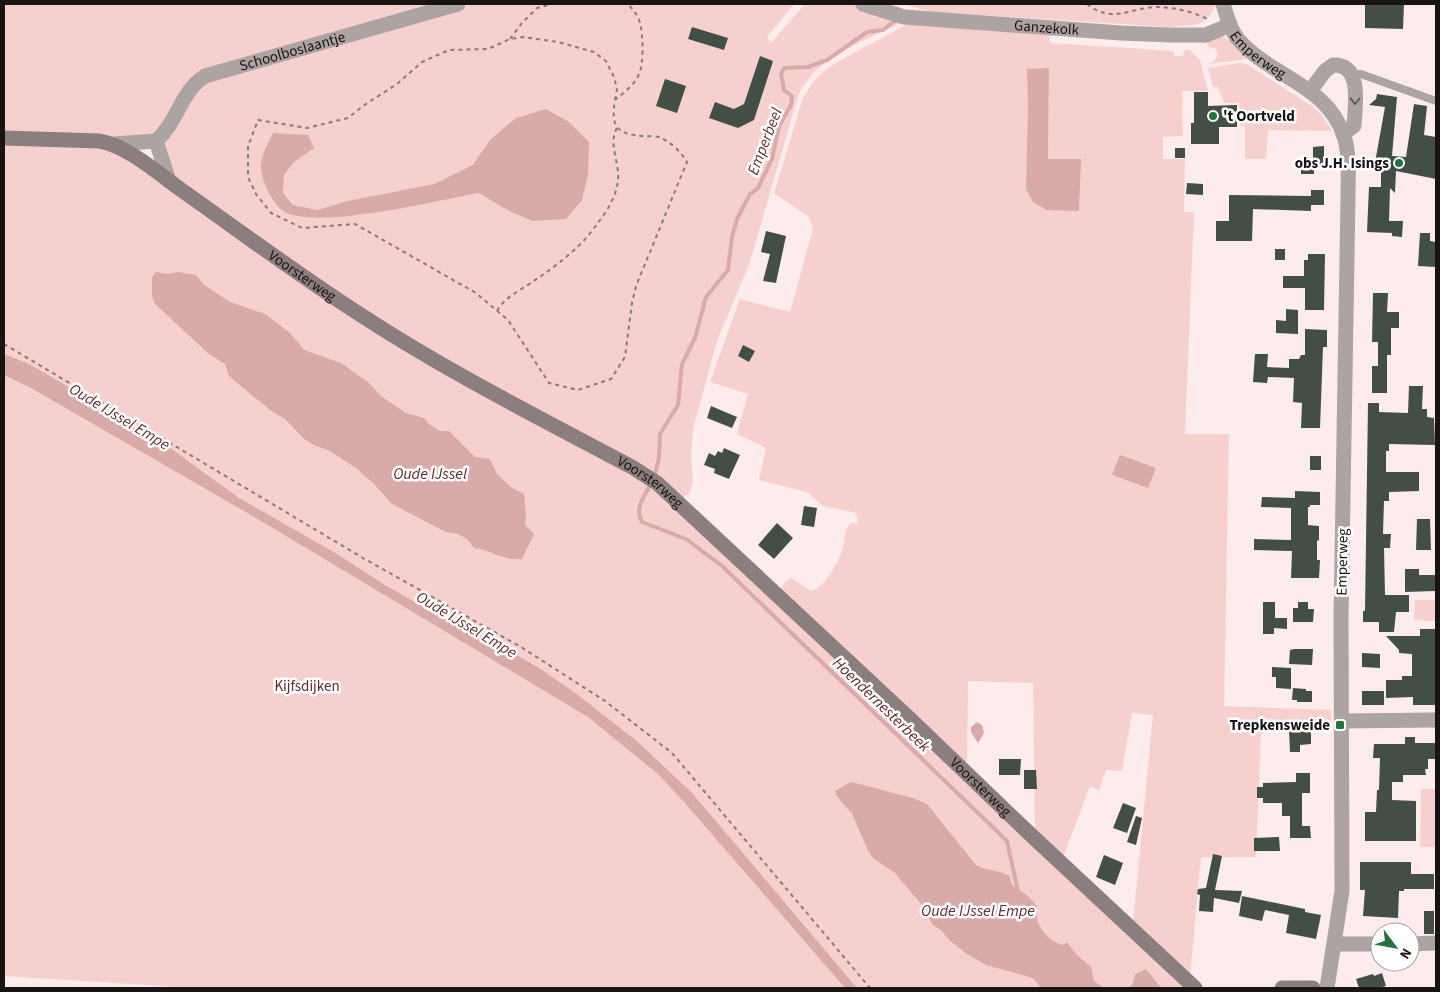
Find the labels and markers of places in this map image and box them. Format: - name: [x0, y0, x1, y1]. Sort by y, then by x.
- place label: 't Oortveld: [1223, 106, 1295, 127]
- marker: 't Oortveld: [1207, 110, 1219, 122]
- place label: obs J.H. Isings: [1295, 153, 1389, 174]
- marker: obs J.H. Isings: [1393, 157, 1405, 169]
- place label: Trepkensweide: [1230, 715, 1330, 736]
- marker: Trepkensweide: [1334, 719, 1346, 731]

